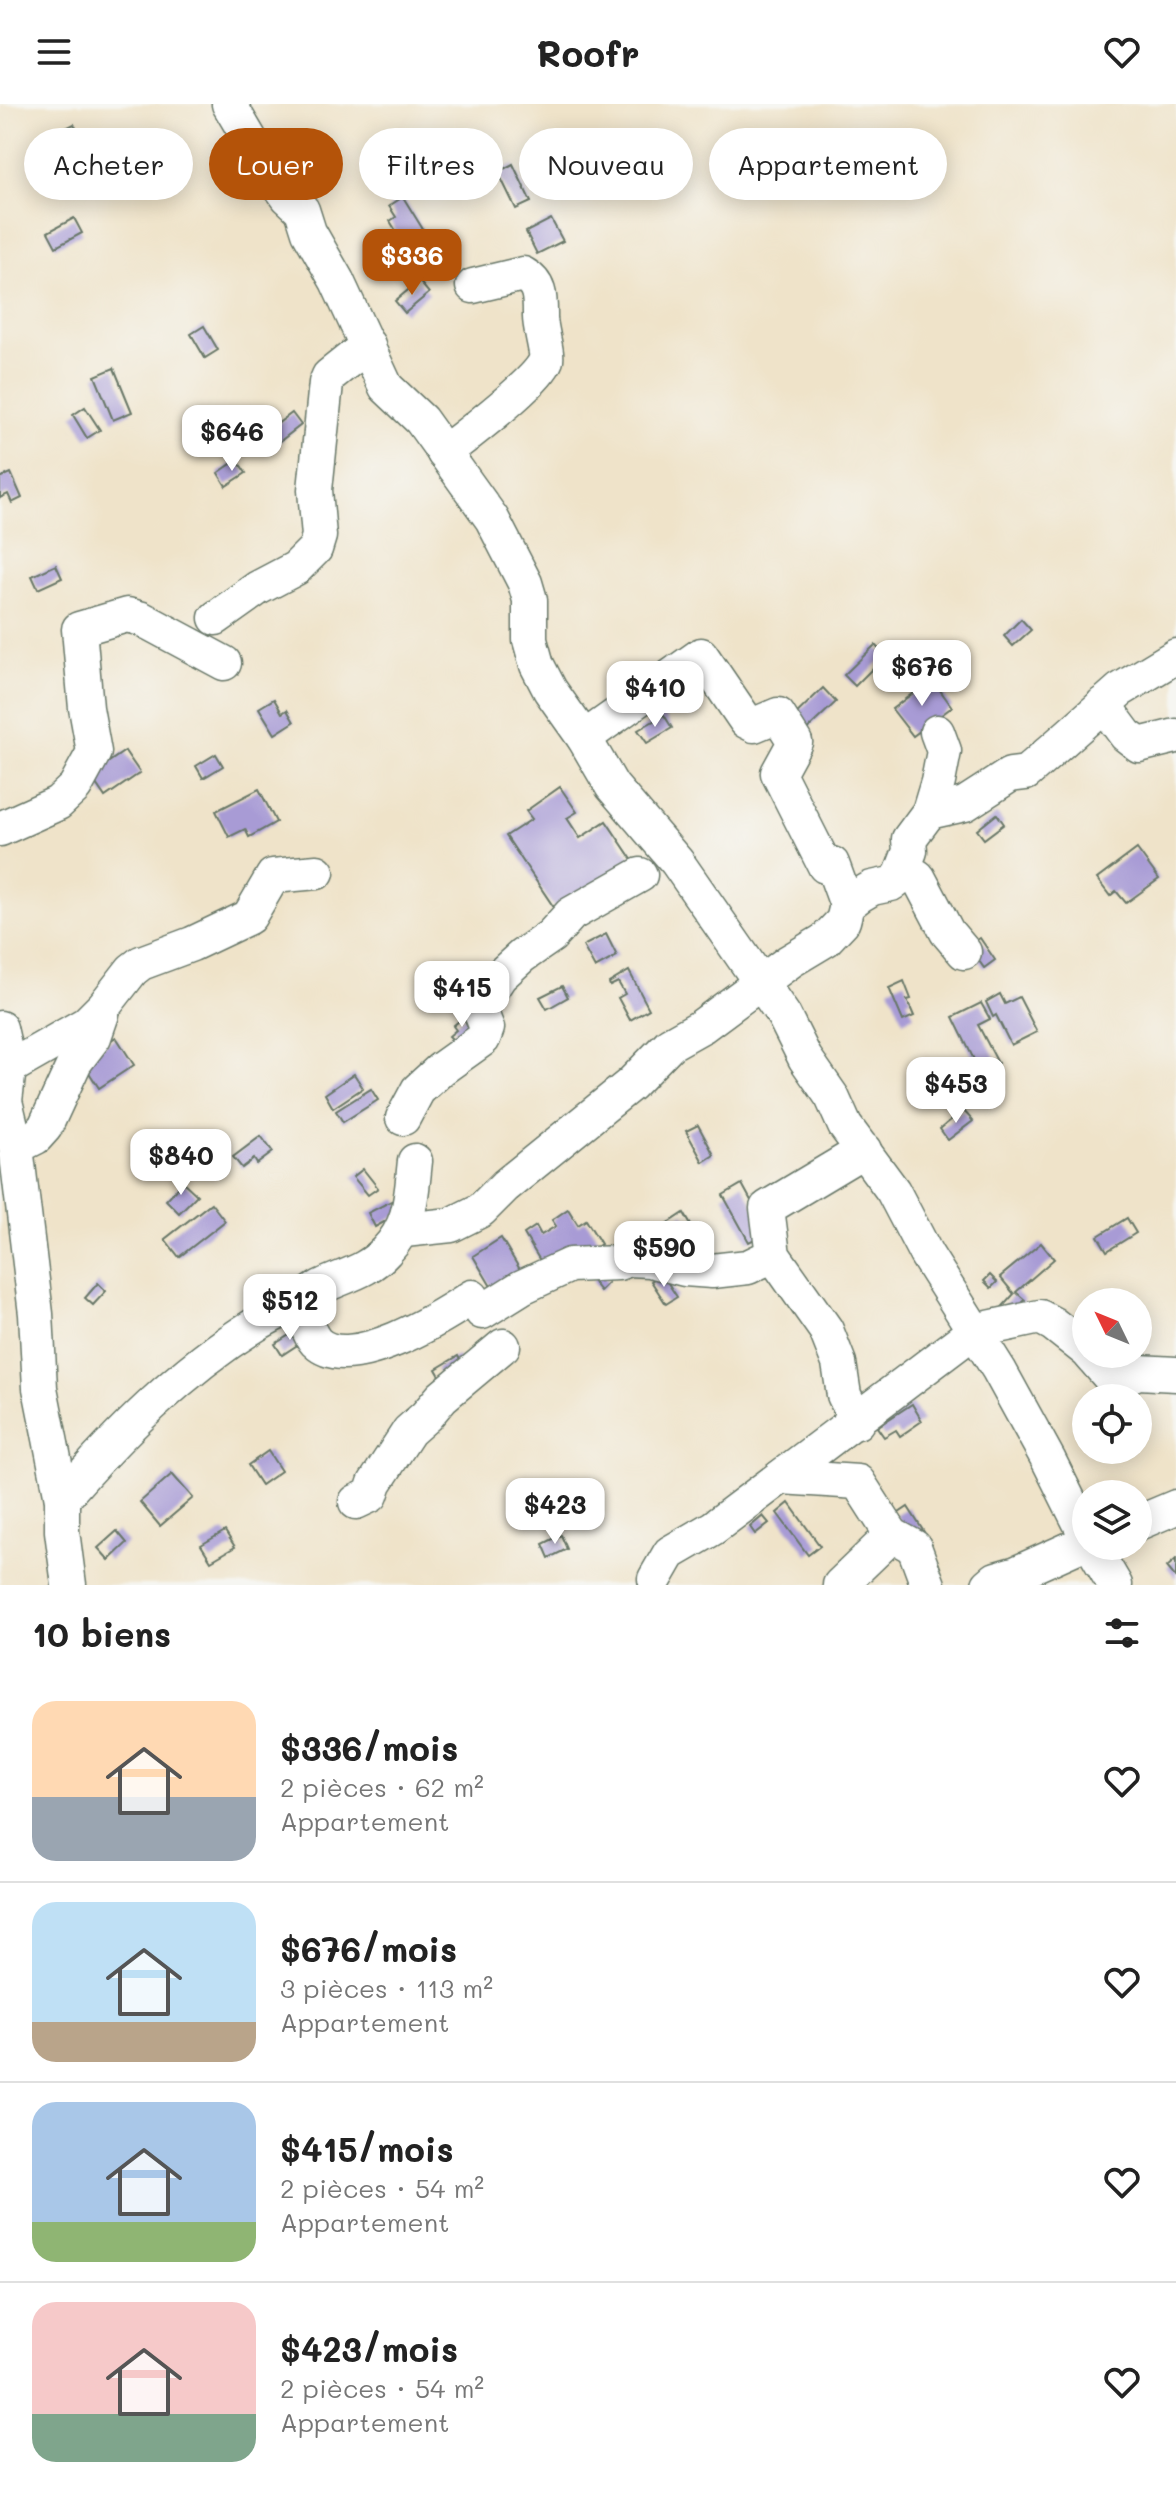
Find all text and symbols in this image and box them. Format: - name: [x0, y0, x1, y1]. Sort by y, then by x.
- text: Roofr: [537, 29, 639, 76]
- icon: menu: [32, 30, 76, 74]
- icon: heart: [1100, 30, 1144, 74]
- chip: Acheter: [24, 128, 193, 200]
- chip: Louer: [209, 128, 343, 200]
- chip: Filtres: [359, 128, 503, 200]
- chip: Nouveau: [519, 128, 693, 200]
- chip: Appartement: [709, 128, 947, 200]
- pin: $336: [365, 229, 459, 297]
- text: $336: [381, 238, 444, 272]
- pin: $646: [185, 405, 279, 473]
- text: $646: [200, 414, 264, 448]
- pin: $676: [875, 640, 969, 708]
- text: $676: [891, 649, 953, 683]
- pin: $410: [608, 661, 702, 729]
- text: $410: [625, 670, 685, 704]
- pin: $415: [415, 961, 509, 1029]
- text: $415: [432, 970, 492, 1004]
- pin: $453: [909, 1057, 1003, 1125]
- text: $453: [924, 1066, 988, 1100]
- pin: $840: [134, 1129, 228, 1197]
- text: $840: [148, 1138, 214, 1172]
- pin: $590: [617, 1221, 711, 1289]
- text: $590: [632, 1230, 696, 1264]
- pin: $512: [243, 1274, 337, 1342]
- text: $512: [261, 1283, 319, 1317]
- north arrow: [1072, 1288, 1152, 1368]
- map controls: [1072, 1288, 1152, 1560]
- button: locate: [1072, 1384, 1152, 1464]
- pin: $423: [508, 1478, 602, 1546]
- button: layers: [1072, 1480, 1152, 1560]
- text: $423: [524, 1487, 586, 1521]
- text: 10 biens: [32, 1611, 171, 1656]
- icon: filters: [1100, 1611, 1144, 1655]
- text: $336/mois: [280, 1725, 459, 1770]
- icon: home: [96, 1733, 192, 1829]
- icon: heart: [1100, 1759, 1144, 1803]
- text: 2 pièces · 62 m²: [280, 1770, 484, 1804]
- text: Appartement: [280, 1804, 450, 1838]
- text: $676/mois: [280, 1926, 457, 1971]
- icon: home: [96, 1934, 192, 2030]
- icon: heart: [1100, 1960, 1144, 2004]
- text: 3 pièces · 113 m²: [280, 1971, 493, 2005]
- text: Appartement: [280, 2005, 450, 2039]
- text: $415/mois: [280, 2126, 454, 2171]
- icon: home: [96, 2134, 192, 2230]
- icon: heart: [1100, 2160, 1144, 2204]
- text: 2 pièces · 54 m²: [280, 2171, 484, 2205]
- text: Appartement: [280, 2205, 450, 2239]
- text: $423/mois: [280, 2326, 458, 2371]
- icon: home: [96, 2334, 192, 2430]
- icon: heart: [1100, 2360, 1144, 2404]
- text: 2 pièces · 54 m²: [280, 2371, 484, 2405]
- text: Appartement: [280, 2405, 450, 2439]

